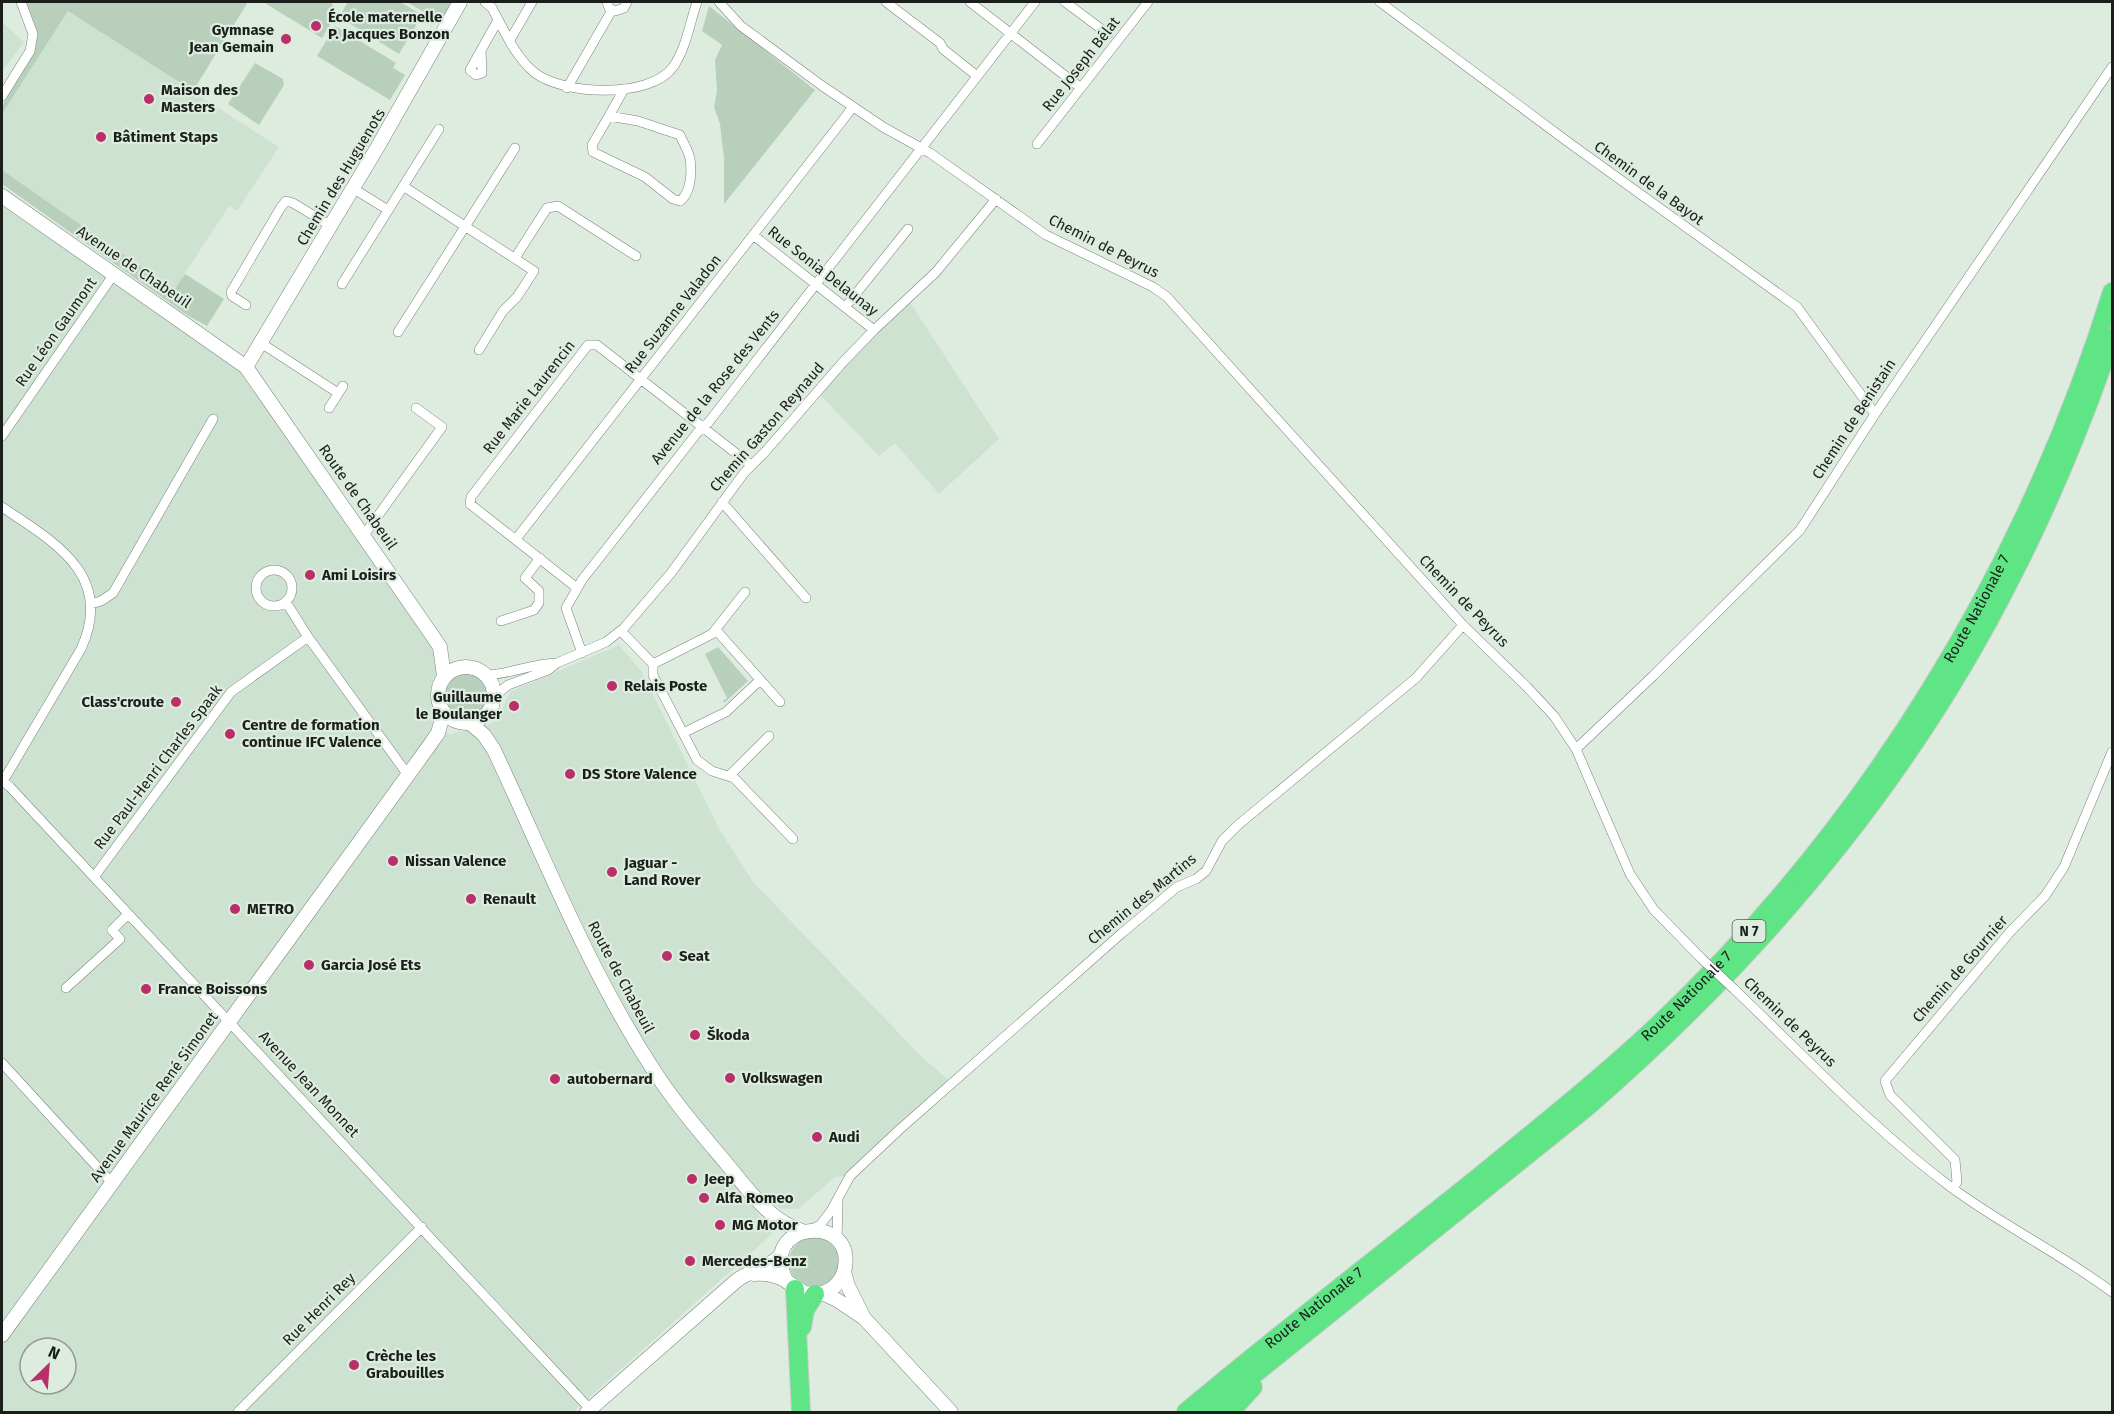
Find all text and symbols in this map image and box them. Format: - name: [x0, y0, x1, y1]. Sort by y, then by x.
- place label: École maternelle P. Jacques Bonzon: [328, 8, 450, 43]
- street label: Rue Joseph Bélat: [1038, 13, 1124, 115]
- marker: École maternelle P. Jacques Bonzon: [309, 19, 323, 33]
- place label: Gymnase Jean Gemain: [188, 21, 274, 56]
- marker: Gymnase Jean Gemain: [279, 32, 293, 46]
- place label: Maison des Masters: [161, 81, 238, 116]
- marker: Maison des Masters: [142, 92, 156, 106]
- street label: Chemin des Huguenots: [293, 105, 389, 249]
- place label: Bâtiment Staps: [113, 128, 218, 146]
- marker: Bâtiment Staps: [94, 130, 108, 144]
- street label: Chemin de la Bayot: [1591, 137, 1708, 229]
- street label: Chemin de Peyrus: [1046, 210, 1162, 282]
- street label: Avenue de Chabeuil: [73, 222, 195, 312]
- street label: Rue Sonia Delaunay: [764, 222, 882, 320]
- street label: Rue Suzanne Valadon: [621, 251, 725, 377]
- street label: Rue Léon Gaumont: [12, 274, 101, 390]
- street label: Avenue de la Rose des Vents: [647, 306, 783, 468]
- street label: Rue Marie Laurencin: [479, 337, 579, 457]
- street label: Chemin de Benistain: [1808, 355, 1900, 483]
- street label: Chemin Gaston Reynaud: [706, 359, 828, 495]
- street label: Route de Chabeuil: [315, 441, 401, 554]
- street label: Chemin de Peyrus: [1415, 551, 1513, 651]
- street label: Route Nationale 7: [1940, 551, 2014, 666]
- place label: Ami Loisirs: [321, 566, 396, 584]
- marker: Ami Loisirs: [303, 568, 317, 582]
- place label: Relais Poste: [624, 677, 707, 695]
- marker: Relais Poste: [605, 679, 619, 693]
- street label: Rue Paul-Henri Charles Spaak: [90, 681, 226, 853]
- place label: Guillaume le Boulanger: [416, 688, 503, 723]
- place label: Class'croute: [82, 693, 164, 711]
- marker: Class'croute: [169, 695, 183, 709]
- marker: Guillaume le Boulanger: [507, 699, 521, 713]
- place label: Centre de formation continue IFC Valence: [242, 716, 382, 751]
- marker: Centre de formation continue IFC Valence: [223, 727, 237, 741]
- place label: DS Store Valence: [582, 765, 697, 783]
- marker: DS Store Valence: [563, 767, 577, 781]
- street label: Chemin des Martins: [1084, 850, 1200, 948]
- place label: Nissan Valence: [405, 852, 506, 870]
- marker: Nissan Valence: [386, 854, 400, 868]
- place label: Jaguar - Land Rover: [623, 854, 702, 889]
- marker: Jaguar - Land Rover: [605, 865, 619, 879]
- place label: Renault: [483, 890, 536, 908]
- marker: Renault: [464, 892, 478, 906]
- place label: METRO: [247, 900, 294, 918]
- marker: METRO: [228, 902, 242, 916]
- street label: Chemin de Gournier: [1909, 912, 2012, 1026]
- street label: Route de Chabeuil: [584, 918, 658, 1037]
- road number: N 7: [1732, 920, 1766, 942]
- place label: Seat: [679, 947, 710, 965]
- street label: Route Nationale 7: [1637, 947, 1736, 1045]
- marker: Seat: [660, 949, 674, 963]
- place label: Garcia José Ets: [321, 956, 421, 974]
- marker: Garcia José Ets: [302, 958, 316, 972]
- street label: Chemin de Peyrus: [1740, 973, 1840, 1071]
- place label: France Boissons: [158, 980, 267, 998]
- marker: France Boissons: [139, 982, 153, 996]
- street label: Avenue Maurice René Simonet: [86, 1008, 222, 1186]
- place label: Škoda: [707, 1026, 750, 1044]
- street label: Avenue Jean Monnet: [255, 1027, 363, 1141]
- marker: Škoda: [688, 1028, 702, 1042]
- place label: Volkswagen: [741, 1069, 823, 1087]
- place label: autobernard: [567, 1070, 653, 1088]
- marker: Volkswagen: [723, 1071, 737, 1085]
- marker: autobernard: [548, 1072, 562, 1086]
- place label: Audi: [828, 1128, 860, 1146]
- marker: Audi: [810, 1130, 824, 1144]
- place label: Jeep: [703, 1170, 734, 1188]
- marker: Jeep: [685, 1172, 699, 1186]
- place label: Alfa Romeo: [715, 1189, 794, 1207]
- marker: Alfa Romeo: [697, 1191, 711, 1205]
- place label: MG Motor: [732, 1216, 799, 1234]
- marker: MG Motor: [713, 1218, 727, 1232]
- place label: Mercedes-Benz: [702, 1252, 806, 1270]
- marker: Mercedes-Benz: [683, 1254, 697, 1268]
- street label: Route Nationale 7: [1261, 1263, 1367, 1353]
- street label: Rue Henri Rey: [279, 1268, 360, 1349]
- north arrow: [18, 1336, 78, 1396]
- text: N: [45, 1342, 63, 1364]
- place label: Crèche les Grabouilles: [366, 1347, 444, 1382]
- marker: Crèche les Grabouilles: [347, 1358, 361, 1372]

